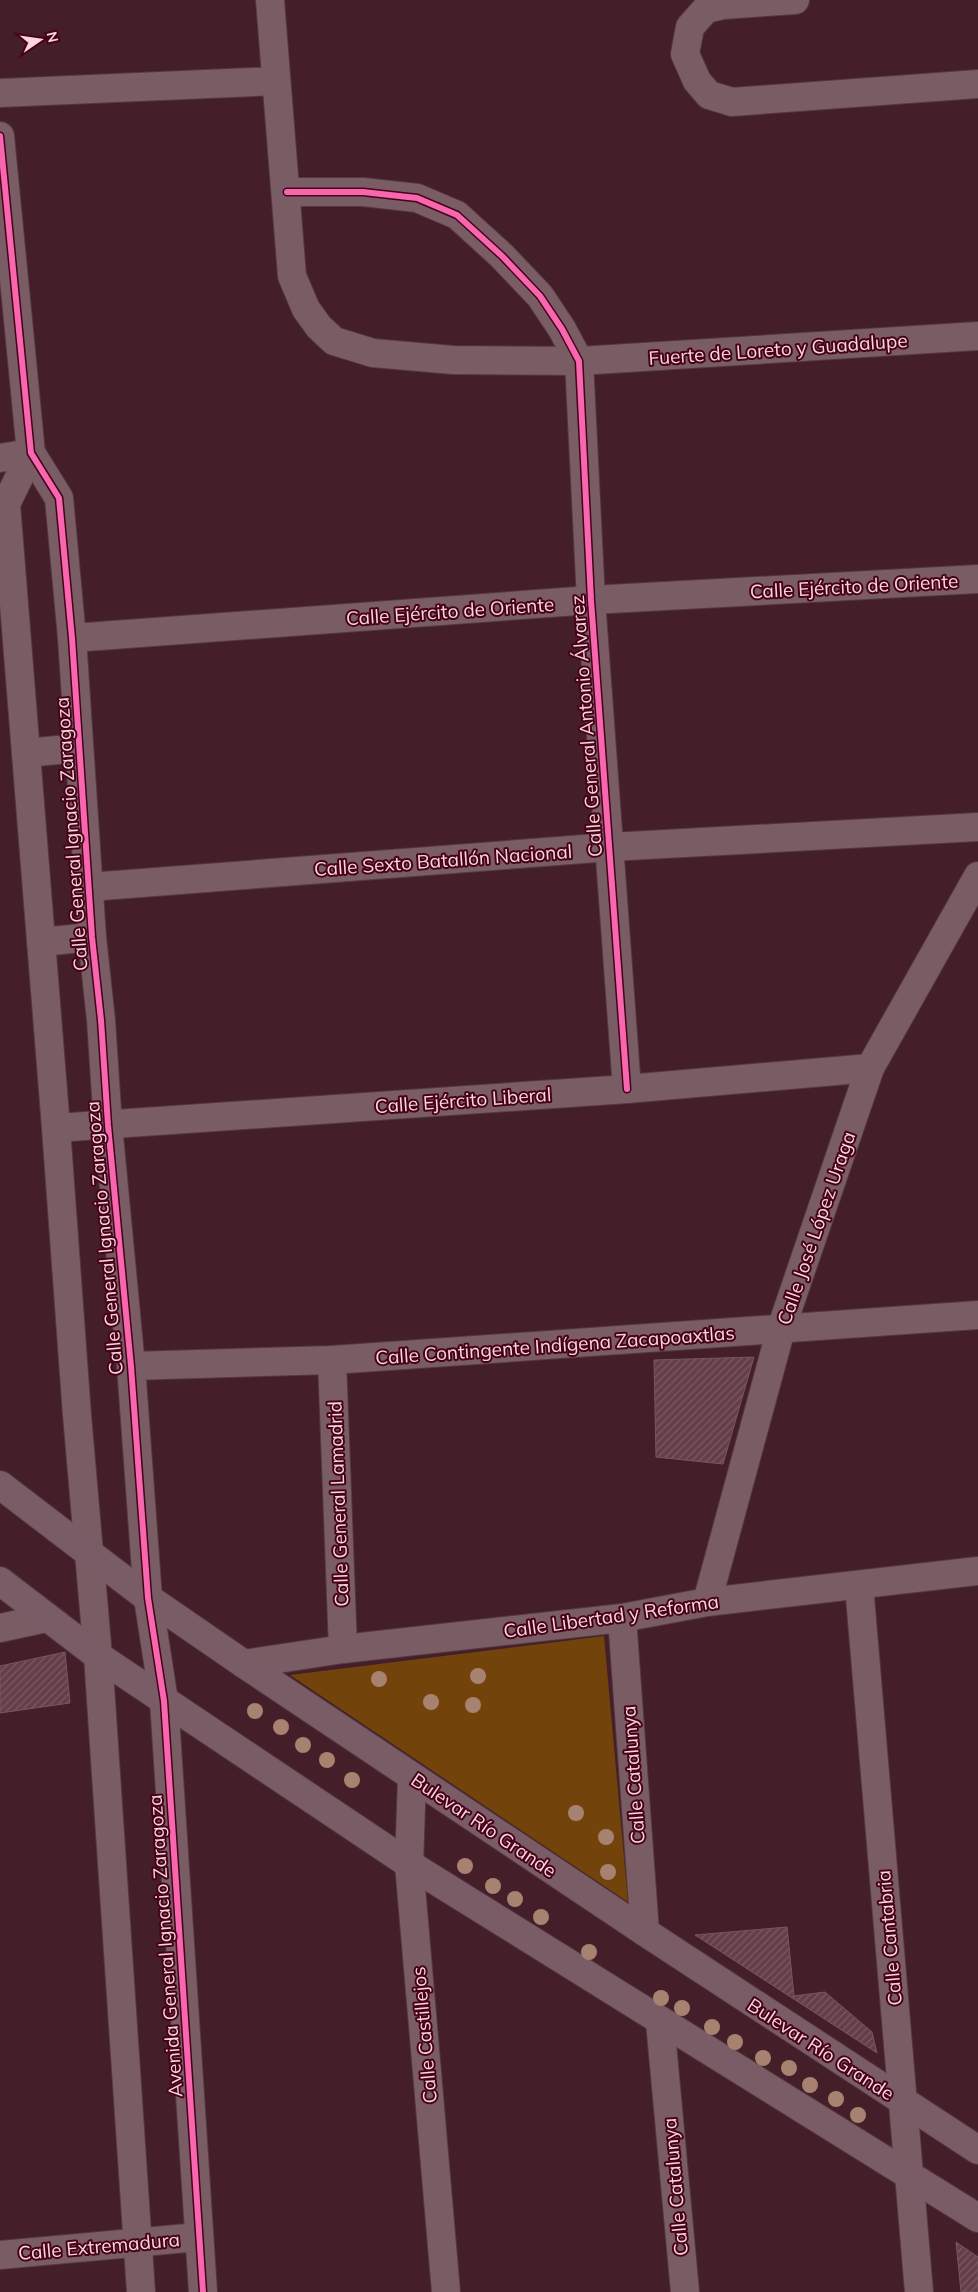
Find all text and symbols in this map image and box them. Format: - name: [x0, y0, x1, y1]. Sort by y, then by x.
- north arrow: [15, 15, 65, 65]
- text: N: [43, 30, 63, 44]
- street label: Fuerte de Loreto y Guadalupe: [648, 328, 908, 370]
- street label: Calle Ejército de Oriente: [749, 569, 959, 603]
- street label: Calle Ejército de Oriente: [345, 592, 555, 630]
- street label: Calle General Antonio Álvarez: [565, 594, 607, 858]
- street label: Calle General Ignacio Zaragoza: [49, 696, 93, 972]
- street label: Calle Sexto Batallón Nacional: [313, 839, 573, 881]
- street label: Calle Ejército Liberal: [374, 1082, 552, 1118]
- street label: Calle General Ignacio Zaragoza: [80, 1100, 128, 1376]
- street label: Calle José López Uraga: [772, 1128, 860, 1328]
- street label: Calle Contingente Indígena Zacapoaxtlas: [375, 1320, 735, 1370]
- street label: Calle General Lamadrid: [322, 1401, 354, 1607]
- street label: Calle Libertad y Reforma: [502, 1589, 720, 1643]
- street label: Calle Catalunya: [616, 1705, 650, 1845]
- street label: Bulevar Río Grande: [407, 1767, 561, 1883]
- street label: Avenida General Ignacio Zaragoza: [142, 1794, 188, 2098]
- street label: Calle Cantabria: [871, 1869, 907, 2007]
- street label: Calle Castillejos: [406, 1966, 442, 2104]
- street label: Bulevar Río Grande: [743, 1993, 899, 2105]
- street label: Calle Catalunya: [657, 2117, 693, 2257]
- street label: Calle Extremadura: [17, 2227, 181, 2265]

